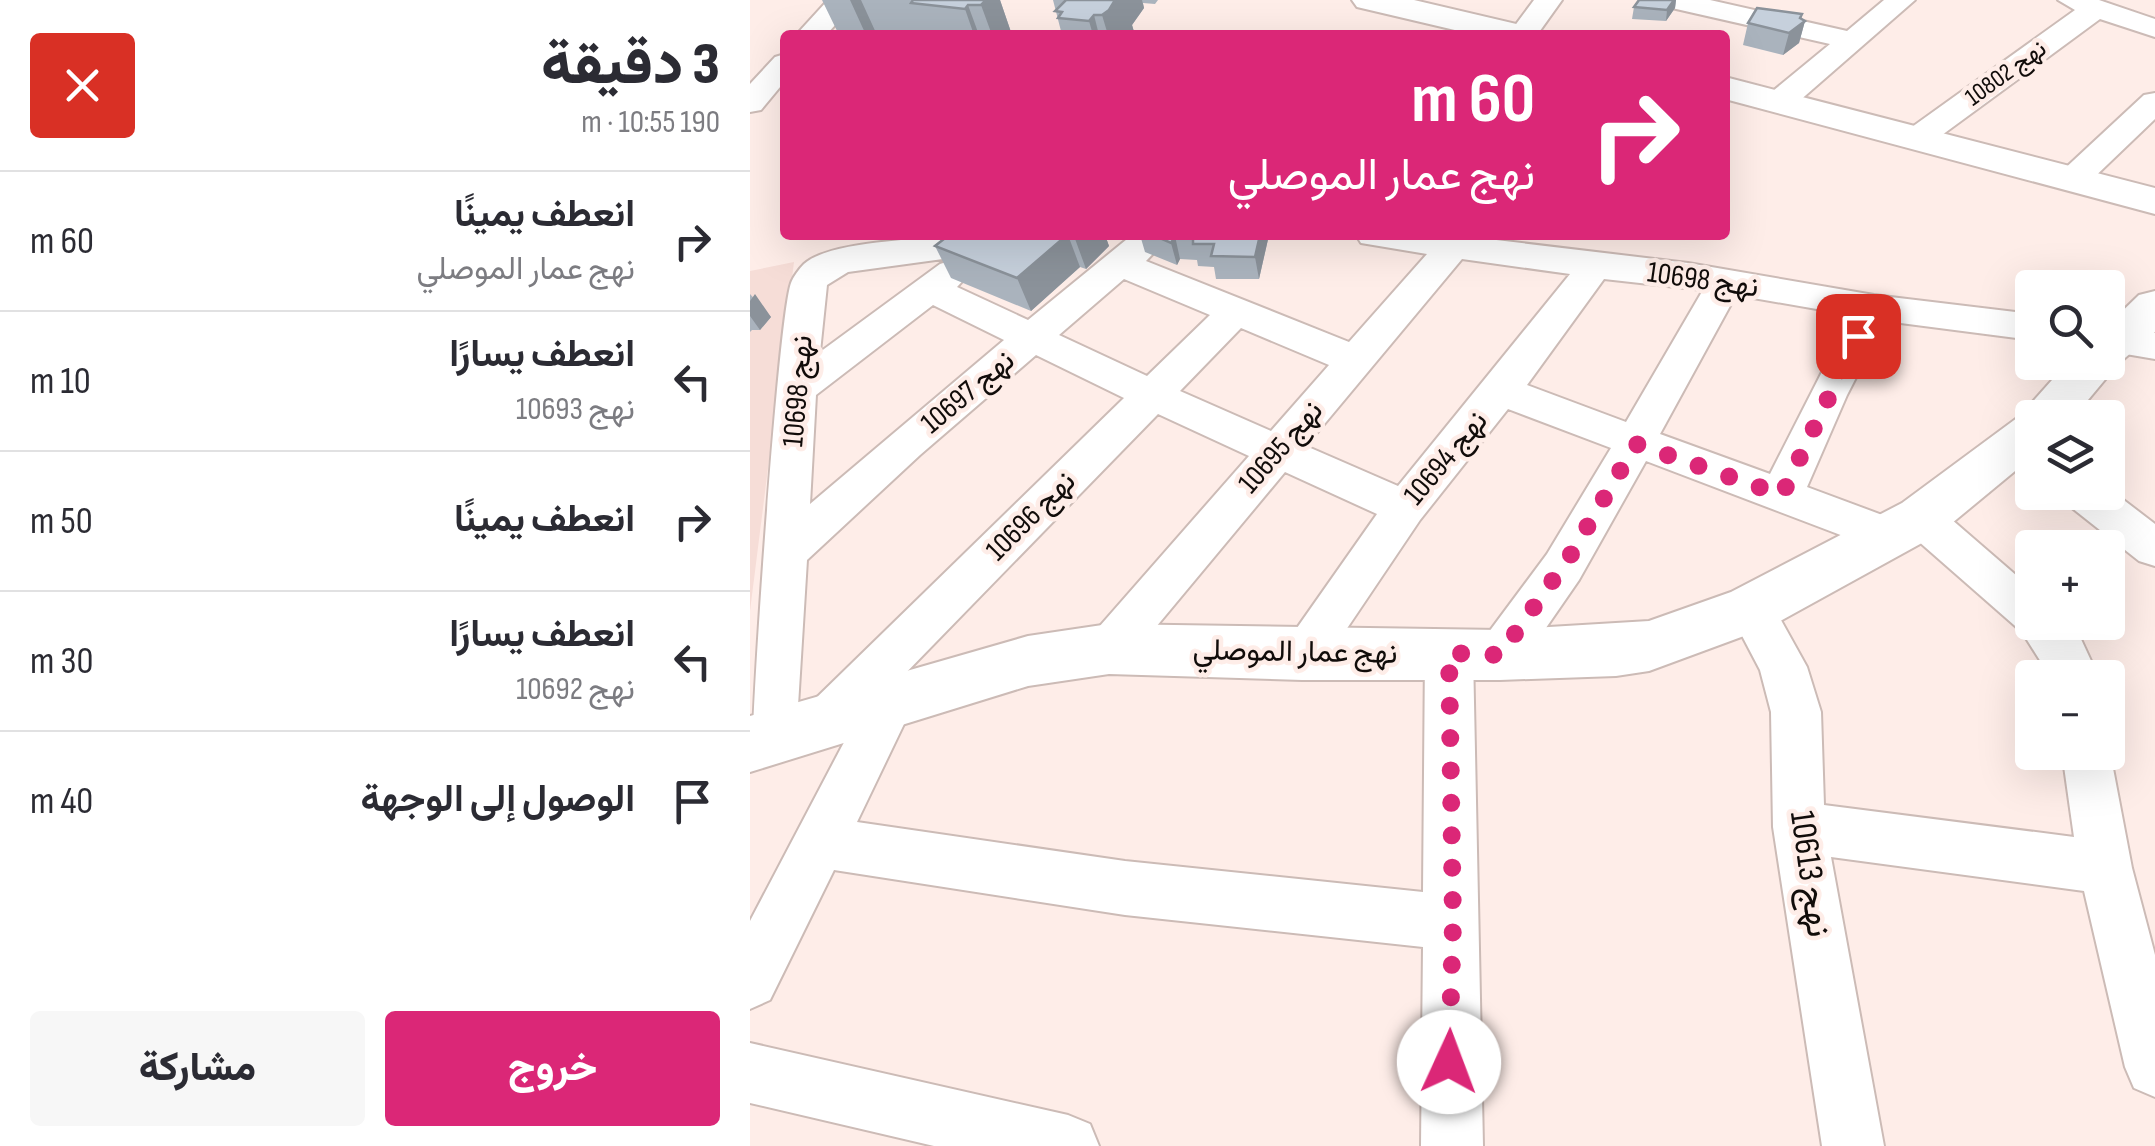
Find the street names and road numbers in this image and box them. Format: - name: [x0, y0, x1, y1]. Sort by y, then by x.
- street label: نهج 10802: [1959, 33, 2053, 114]
- street label: نهج 10698: [1645, 254, 1761, 307]
- street label: نهج 10698: [775, 334, 822, 449]
- street label: نهج 10697: [914, 343, 1023, 442]
- street label: نهج 10695: [1231, 393, 1332, 501]
- street label: نهج 10694: [1396, 404, 1496, 513]
- street label: نهج 10696: [979, 464, 1084, 569]
- street label: نهج عمار الموصلي: [1192, 632, 1398, 677]
- street label: نهج 10613: [1779, 808, 1840, 940]

